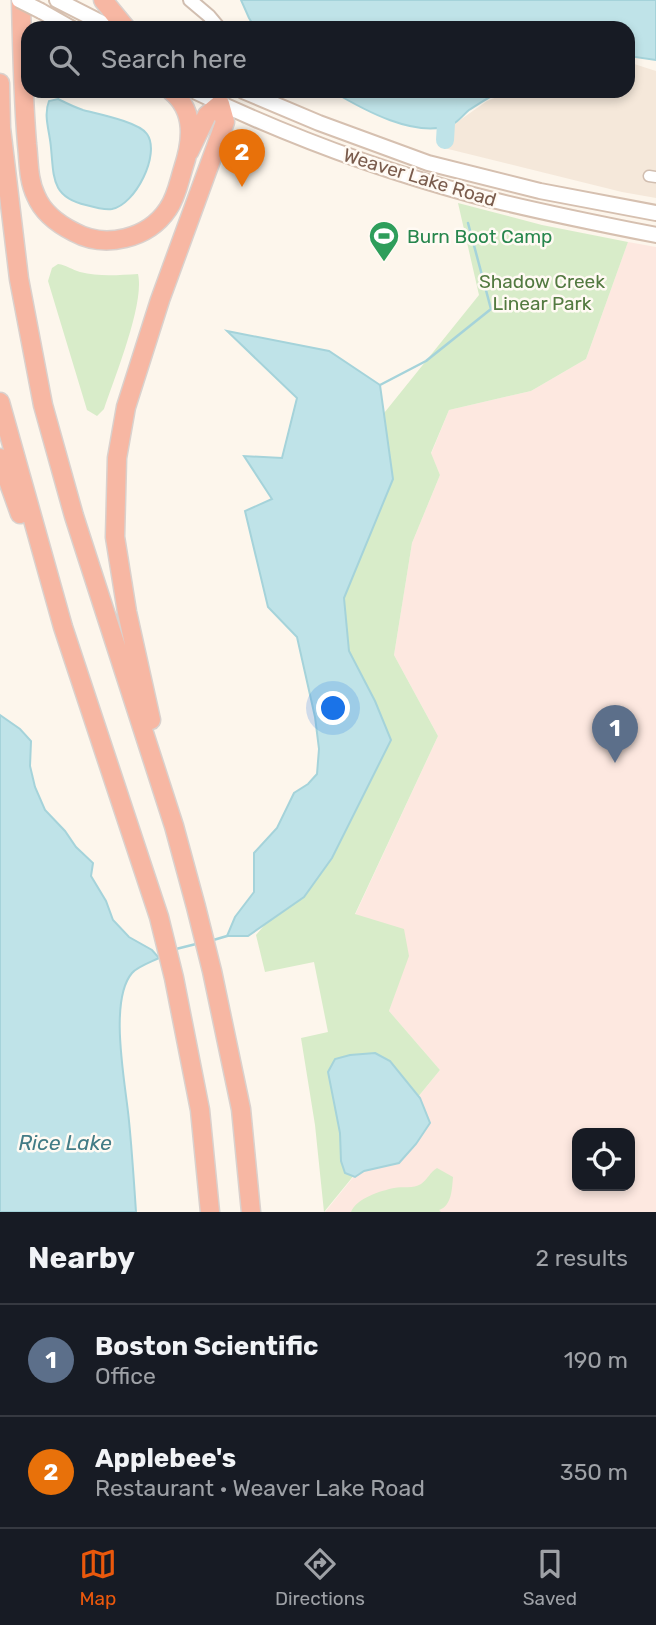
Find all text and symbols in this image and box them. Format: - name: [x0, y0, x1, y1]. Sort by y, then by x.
- search box: [21, 21, 635, 98]
- icon: search: [45, 41, 83, 79]
- text: Search here: [101, 44, 247, 75]
- pin: 2: [219, 129, 265, 187]
- street label: Weaver Lake Road: [341, 143, 499, 212]
- sports icon: Burn Boot Camp: [367, 219, 401, 263]
- place label: Burn Boot Camp: [407, 225, 552, 248]
- park label: Shadow Creek Linear Park: [479, 270, 605, 315]
- your location: [316, 691, 350, 725]
- pin: 1: [592, 705, 638, 763]
- map controls: [572, 1128, 635, 1191]
- button: locate: [572, 1128, 635, 1191]
- water label: Rice Lake: [18, 1130, 112, 1155]
- text: Nearby: [28, 1240, 135, 1276]
- text: 2 results: [536, 1244, 628, 1272]
- text: Boston Scientific: [95, 1331, 318, 1362]
- text: 1: [45, 1346, 57, 1374]
- text: 190 m: [564, 1346, 628, 1374]
- text: Office: [95, 1362, 156, 1390]
- text: Applebee's: [95, 1443, 236, 1474]
- text: 2: [44, 1458, 58, 1486]
- text: 350 m: [560, 1458, 628, 1486]
- text: Restaurant · Weaver Lake Road: [95, 1474, 425, 1502]
- tab: Map: [79, 1545, 117, 1610]
- tab: Directions: [275, 1545, 365, 1610]
- tab: Saved: [523, 1545, 577, 1610]

